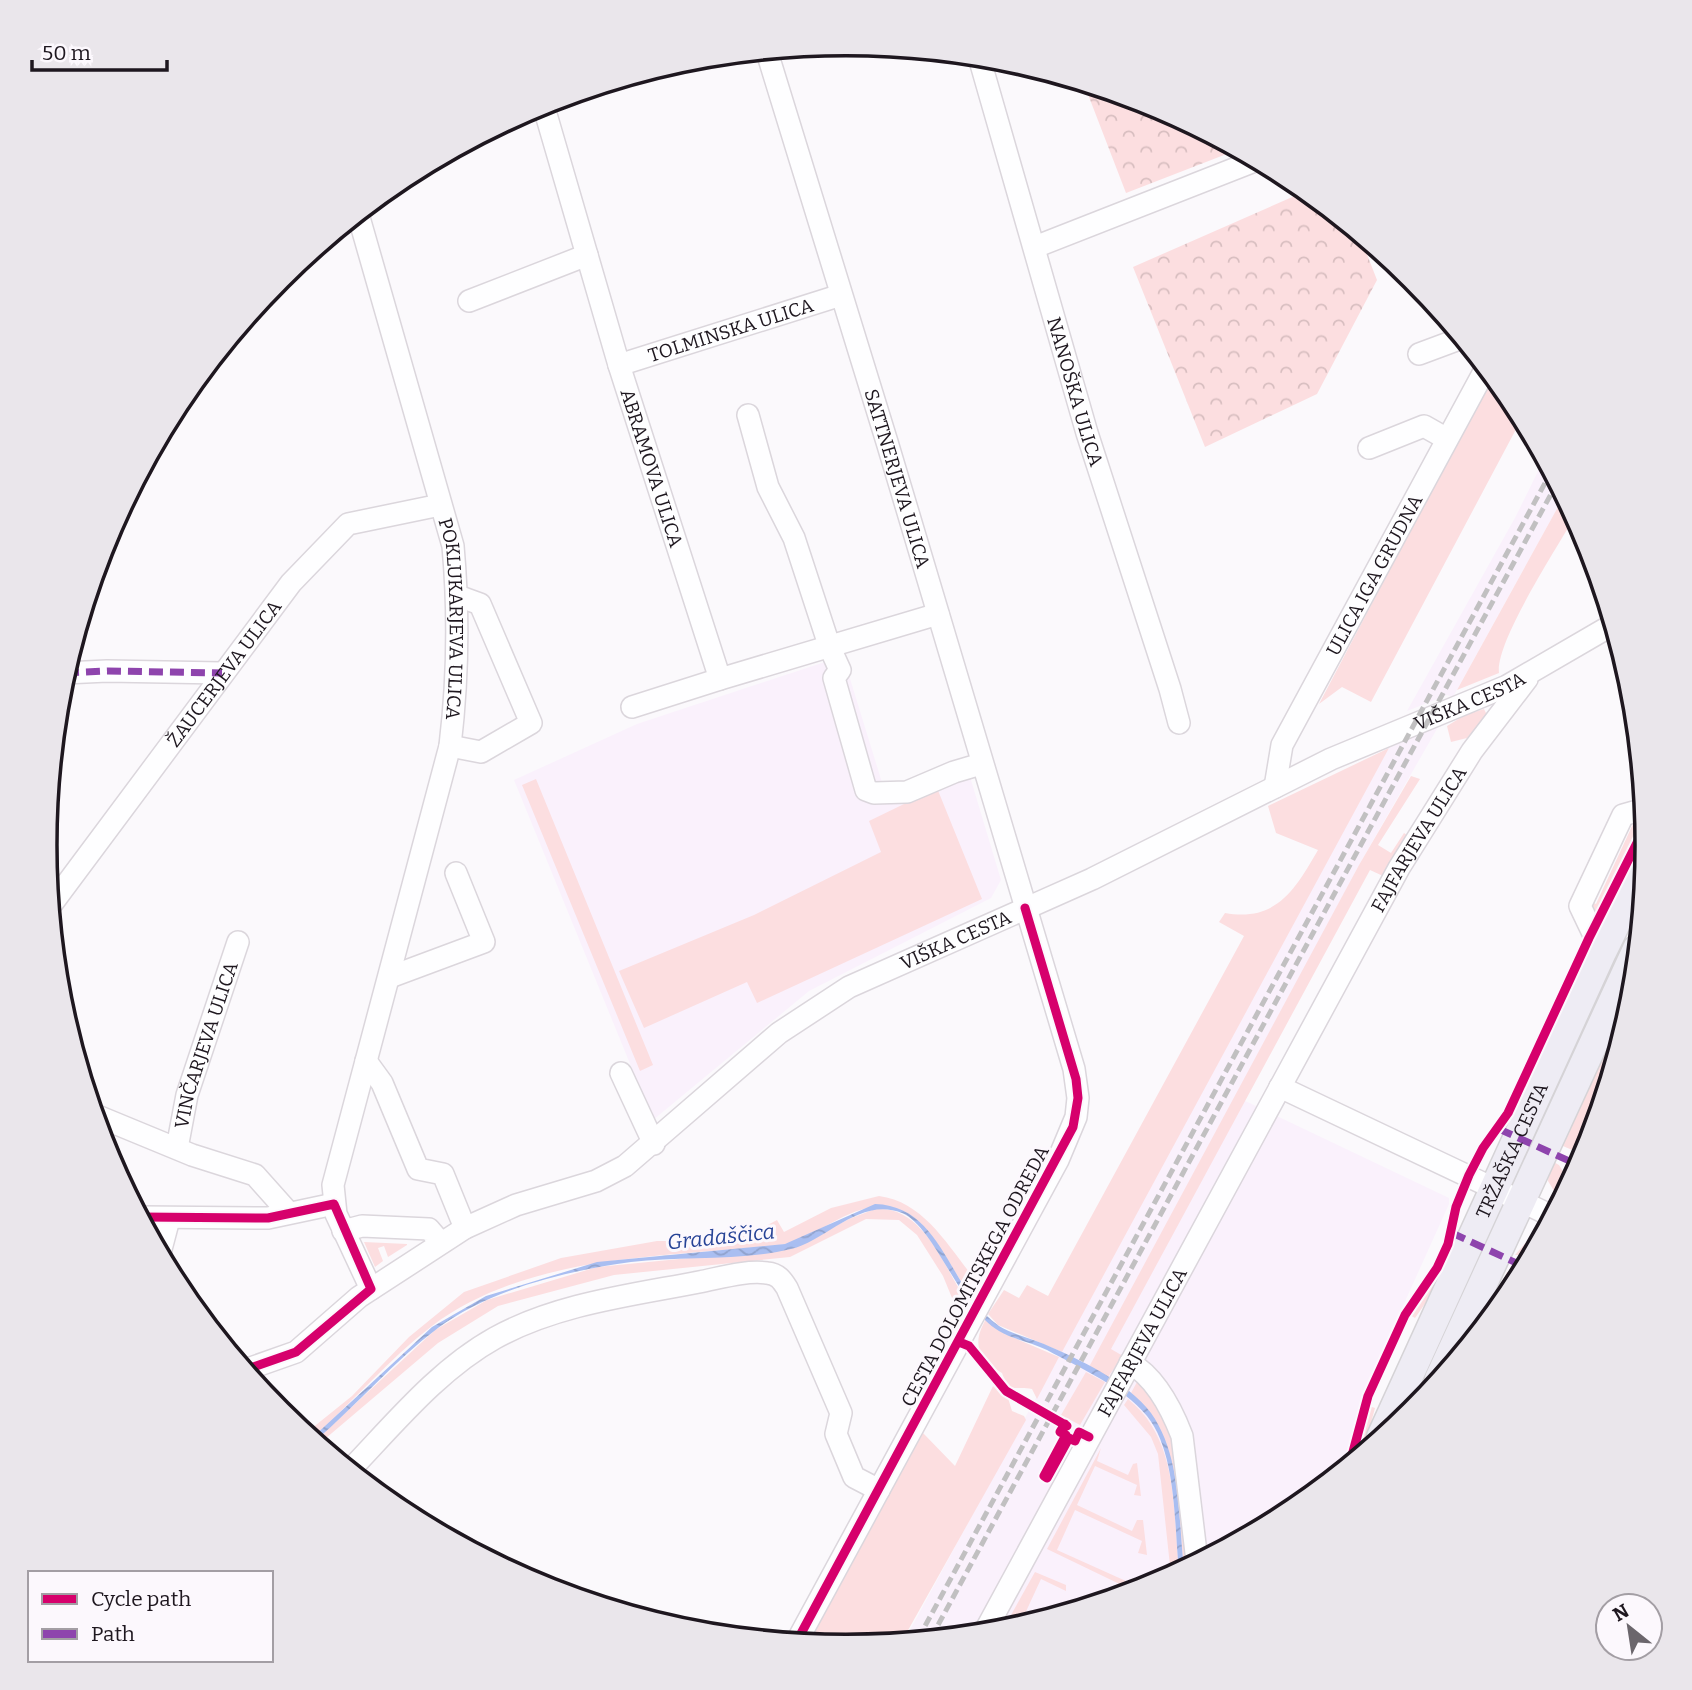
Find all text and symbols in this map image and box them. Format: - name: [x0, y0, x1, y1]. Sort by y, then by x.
- scale bar: [32, 28, 166, 72]
- text: 50 m: [42, 40, 91, 66]
- street label: TOLMINSKA ULICA: [645, 293, 816, 367]
- street label: NANOŠKA ULICA: [1043, 314, 1109, 469]
- street label: ABRAMOVA ULICA: [616, 386, 689, 551]
- street label: SATTNERJEVA ULICA: [860, 386, 936, 571]
- street label: ULICA IGA GRUDNA: [1321, 490, 1427, 660]
- street label: POKLUKARJEVA ULICA: [434, 515, 468, 721]
- street label: ŽAUCERJEVA ULICA: [162, 595, 286, 751]
- street label: VIŠKA CESTA: [1410, 666, 1530, 735]
- street label: FAJFARJEVA ULICA: [1366, 762, 1471, 916]
- street label: VIŠKA CESTA: [897, 905, 1015, 974]
- street label: VINČARJEVA ULICA: [169, 958, 242, 1130]
- street label: TRŽAŠKA CESTA: [1471, 1078, 1553, 1222]
- street label: CESTA DOLOMITSKEGA ODREDA: [896, 1141, 1054, 1410]
- water label: Gradaščica: [666, 1218, 776, 1256]
- street label: FAJFARJEVA ULICA: [1092, 1263, 1192, 1420]
- legend: [28, 1571, 273, 1662]
- text: Cycle path: [91, 1586, 191, 1612]
- north arrow: [1594, 1592, 1664, 1662]
- text: N: [1609, 1599, 1633, 1626]
- text: Path: [91, 1621, 135, 1647]

